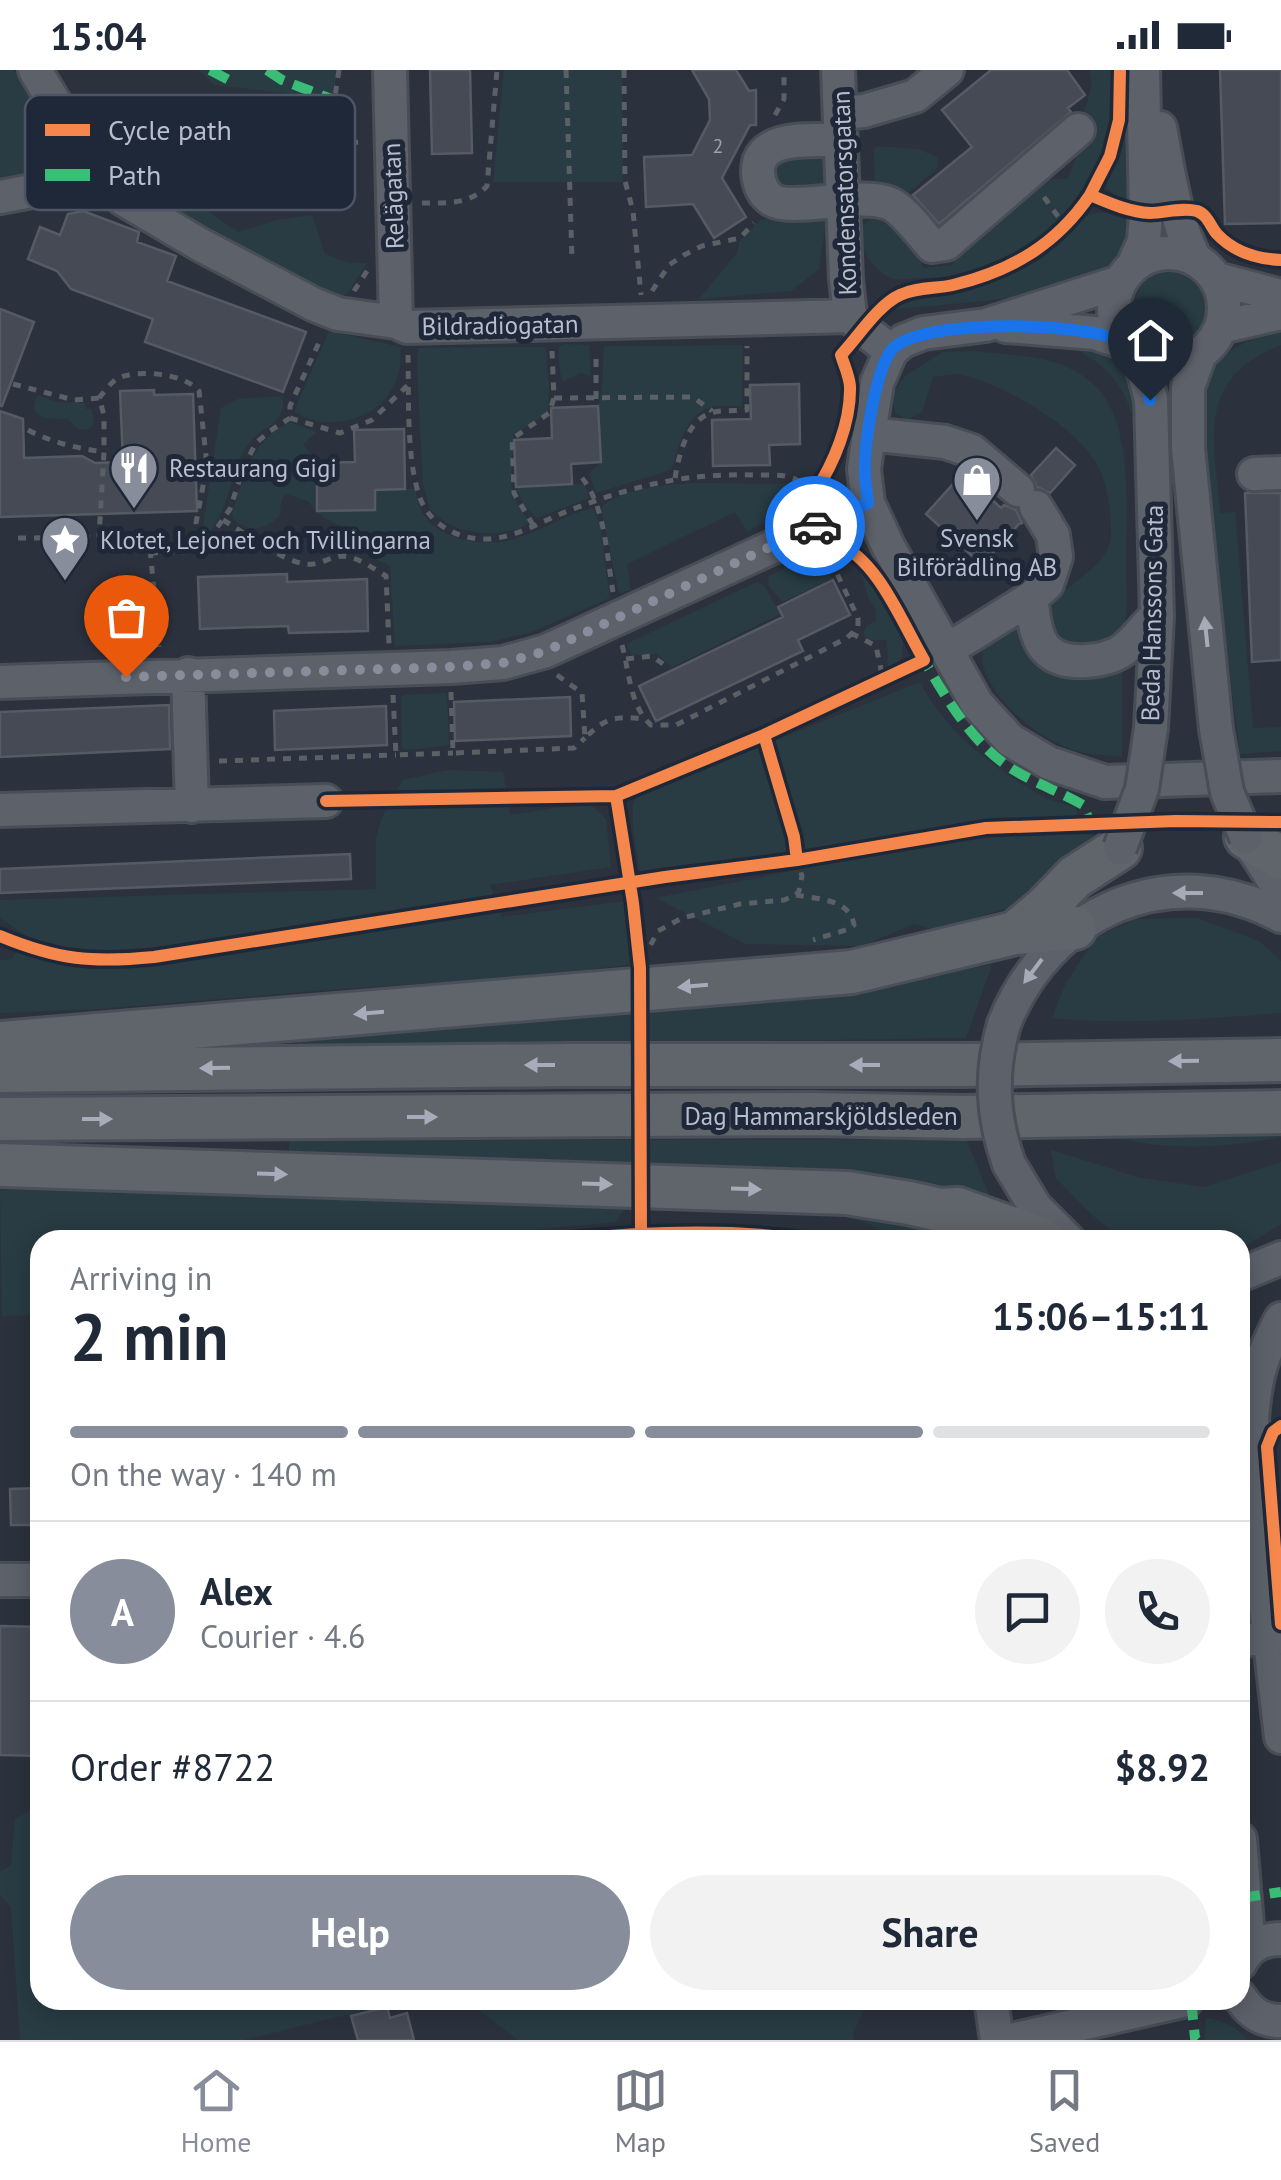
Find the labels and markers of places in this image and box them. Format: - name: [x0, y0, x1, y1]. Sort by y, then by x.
- pin: [1108, 298, 1193, 401]
- restaurant icon: Restaurang Gigi: [108, 442, 160, 510]
- place label: Restaurang Gigi: [169, 452, 337, 484]
- shop icon: Svensk Bilförädling AB: [951, 454, 1003, 522]
- place icon: Klotet, Lejonet och Tvillingarna: [39, 514, 91, 582]
- place label: Svensk Bilförädling AB: [897, 522, 1057, 583]
- place label: Klotet, Lejonet och Tvillingarna: [100, 524, 431, 556]
- pin: [84, 575, 169, 678]

